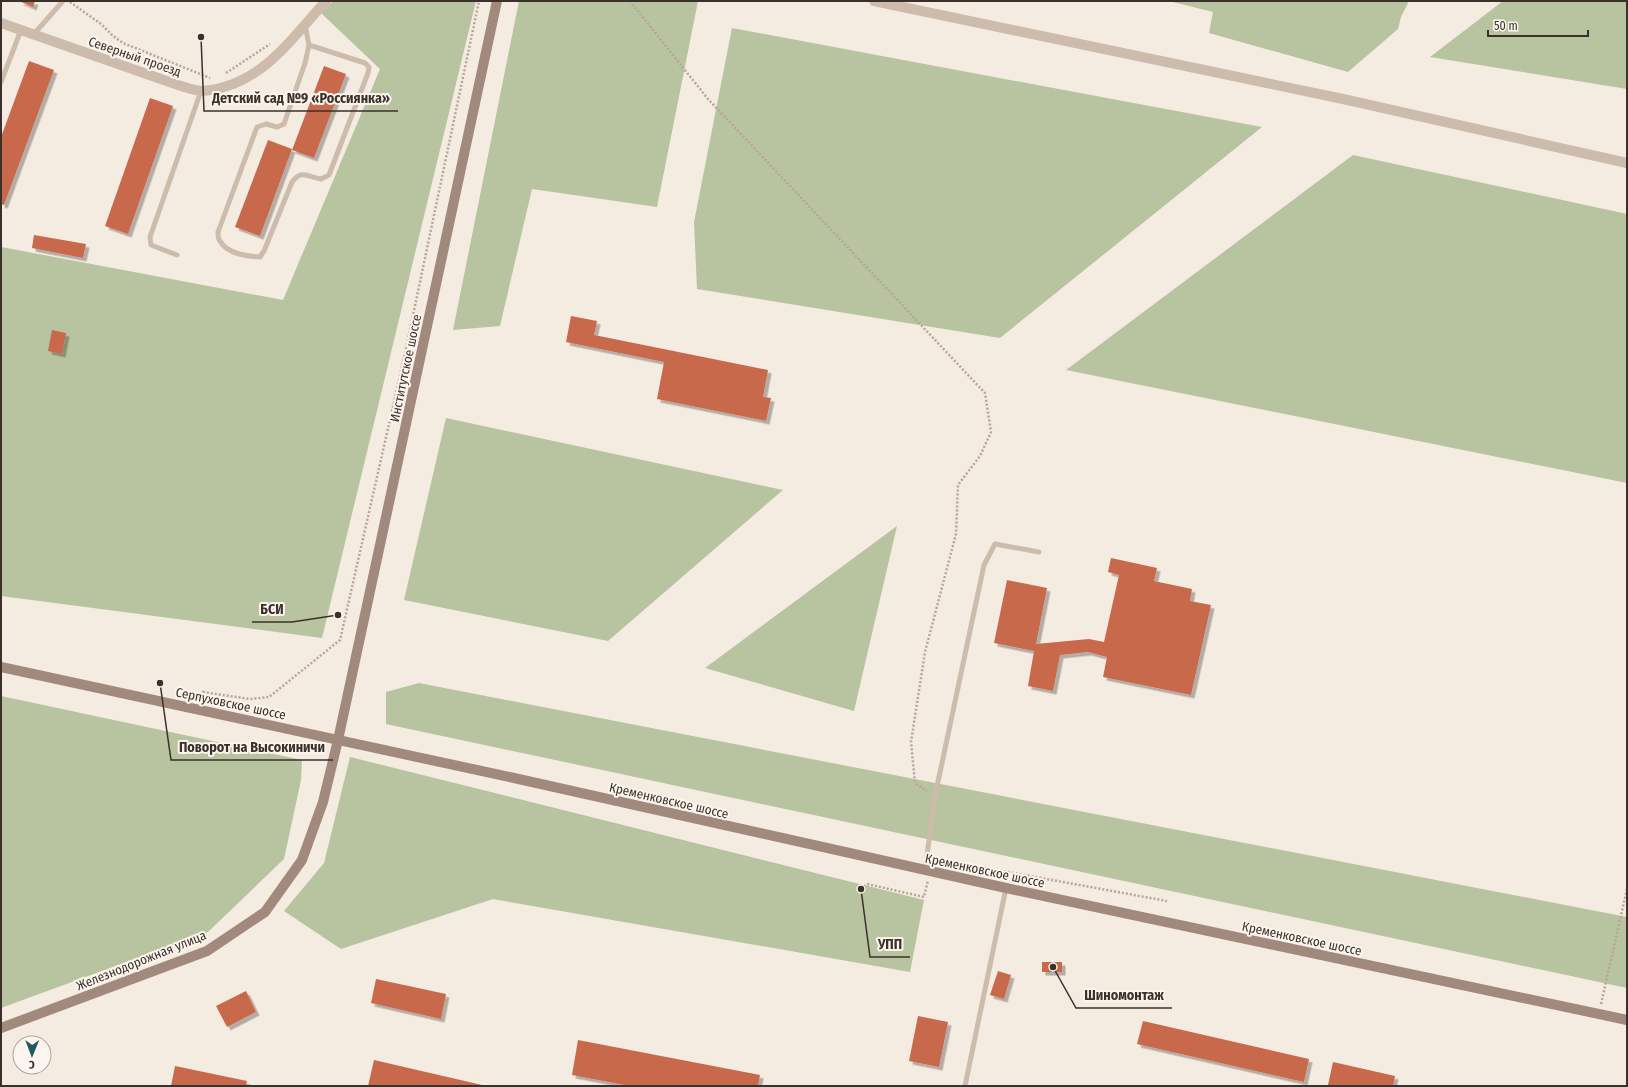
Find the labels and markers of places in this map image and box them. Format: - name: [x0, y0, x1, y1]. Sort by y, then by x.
- callout: Детcкий сад №9 «Россиянка»: [204, 85, 398, 111]
- callout: БСИ: [252, 596, 292, 622]
- callout: Поворот на Высокиничи: [171, 734, 333, 760]
- callout: УПП: [870, 931, 910, 957]
- callout: Шиномонтаж: [1076, 982, 1172, 1008]

